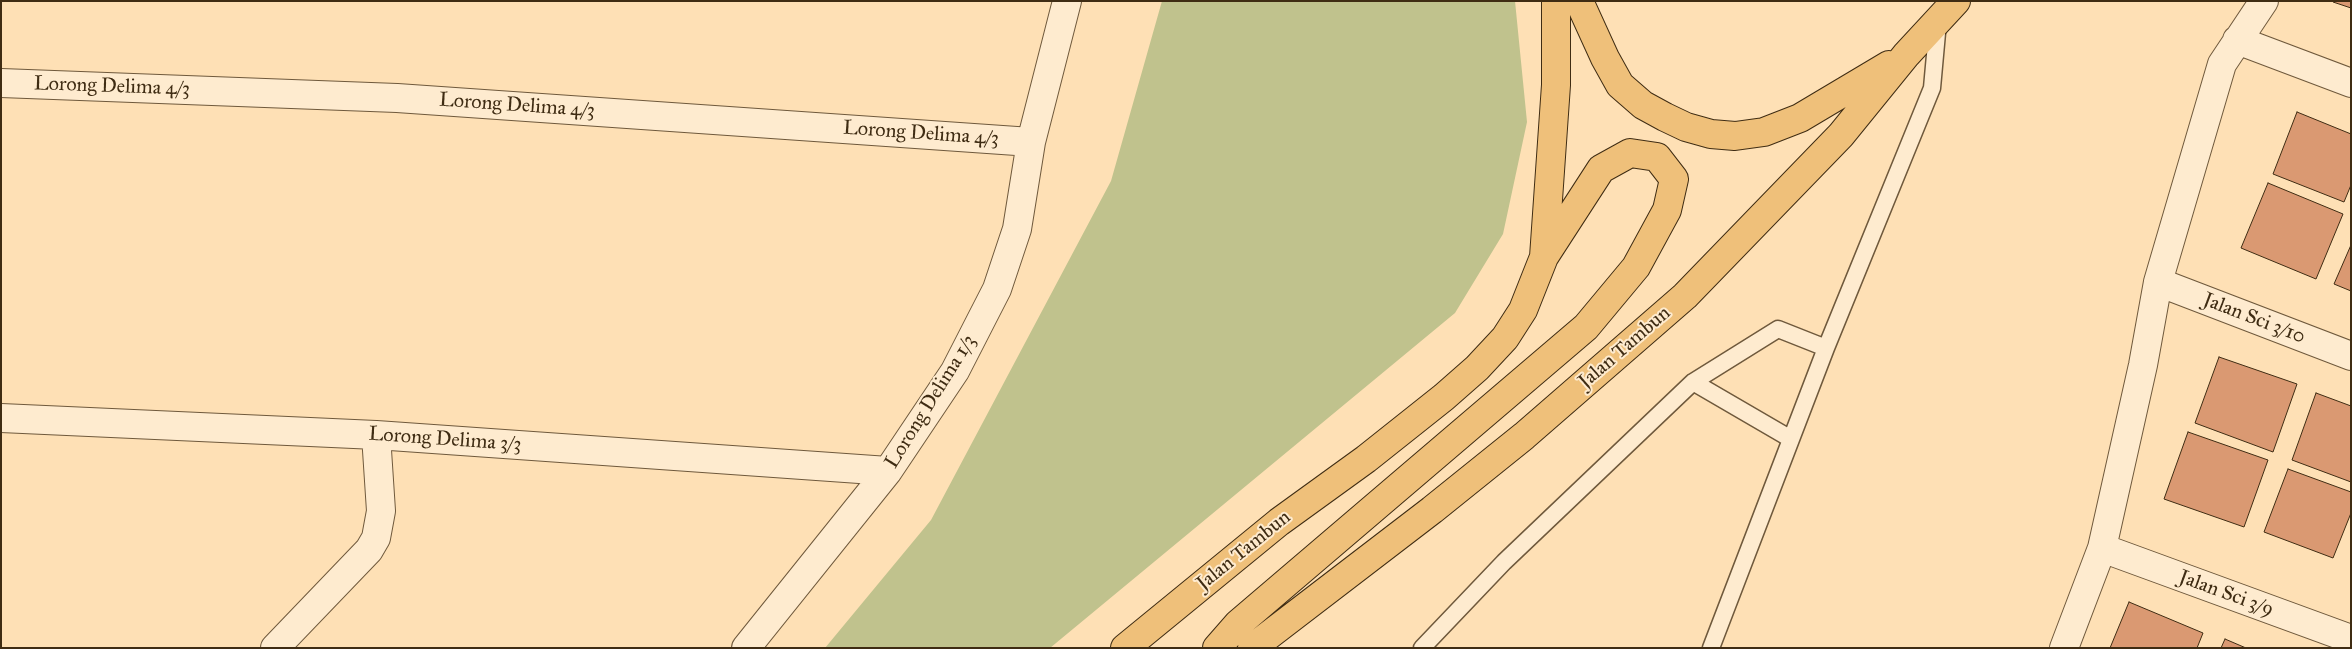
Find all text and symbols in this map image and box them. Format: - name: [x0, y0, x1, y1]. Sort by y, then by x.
- street label: Lorong Delima 4/3: [34, 72, 190, 102]
- street label: Lorong Delima 4/3: [438, 89, 596, 123]
- street label: Lorong Delima 4/3: [842, 117, 1000, 151]
- street label: Jalan Sci 3/10: [2199, 289, 2309, 349]
- street label: Jalan Tambun: [1574, 302, 1676, 394]
- street label: Lorong Delima 1/3: [880, 331, 982, 473]
- street label: Lorong Delima 3/3: [368, 423, 522, 457]
- street label: Jalan Tambun: [1192, 506, 1296, 596]
- street label: Jalan Sci 3/9: [2175, 566, 2277, 622]

